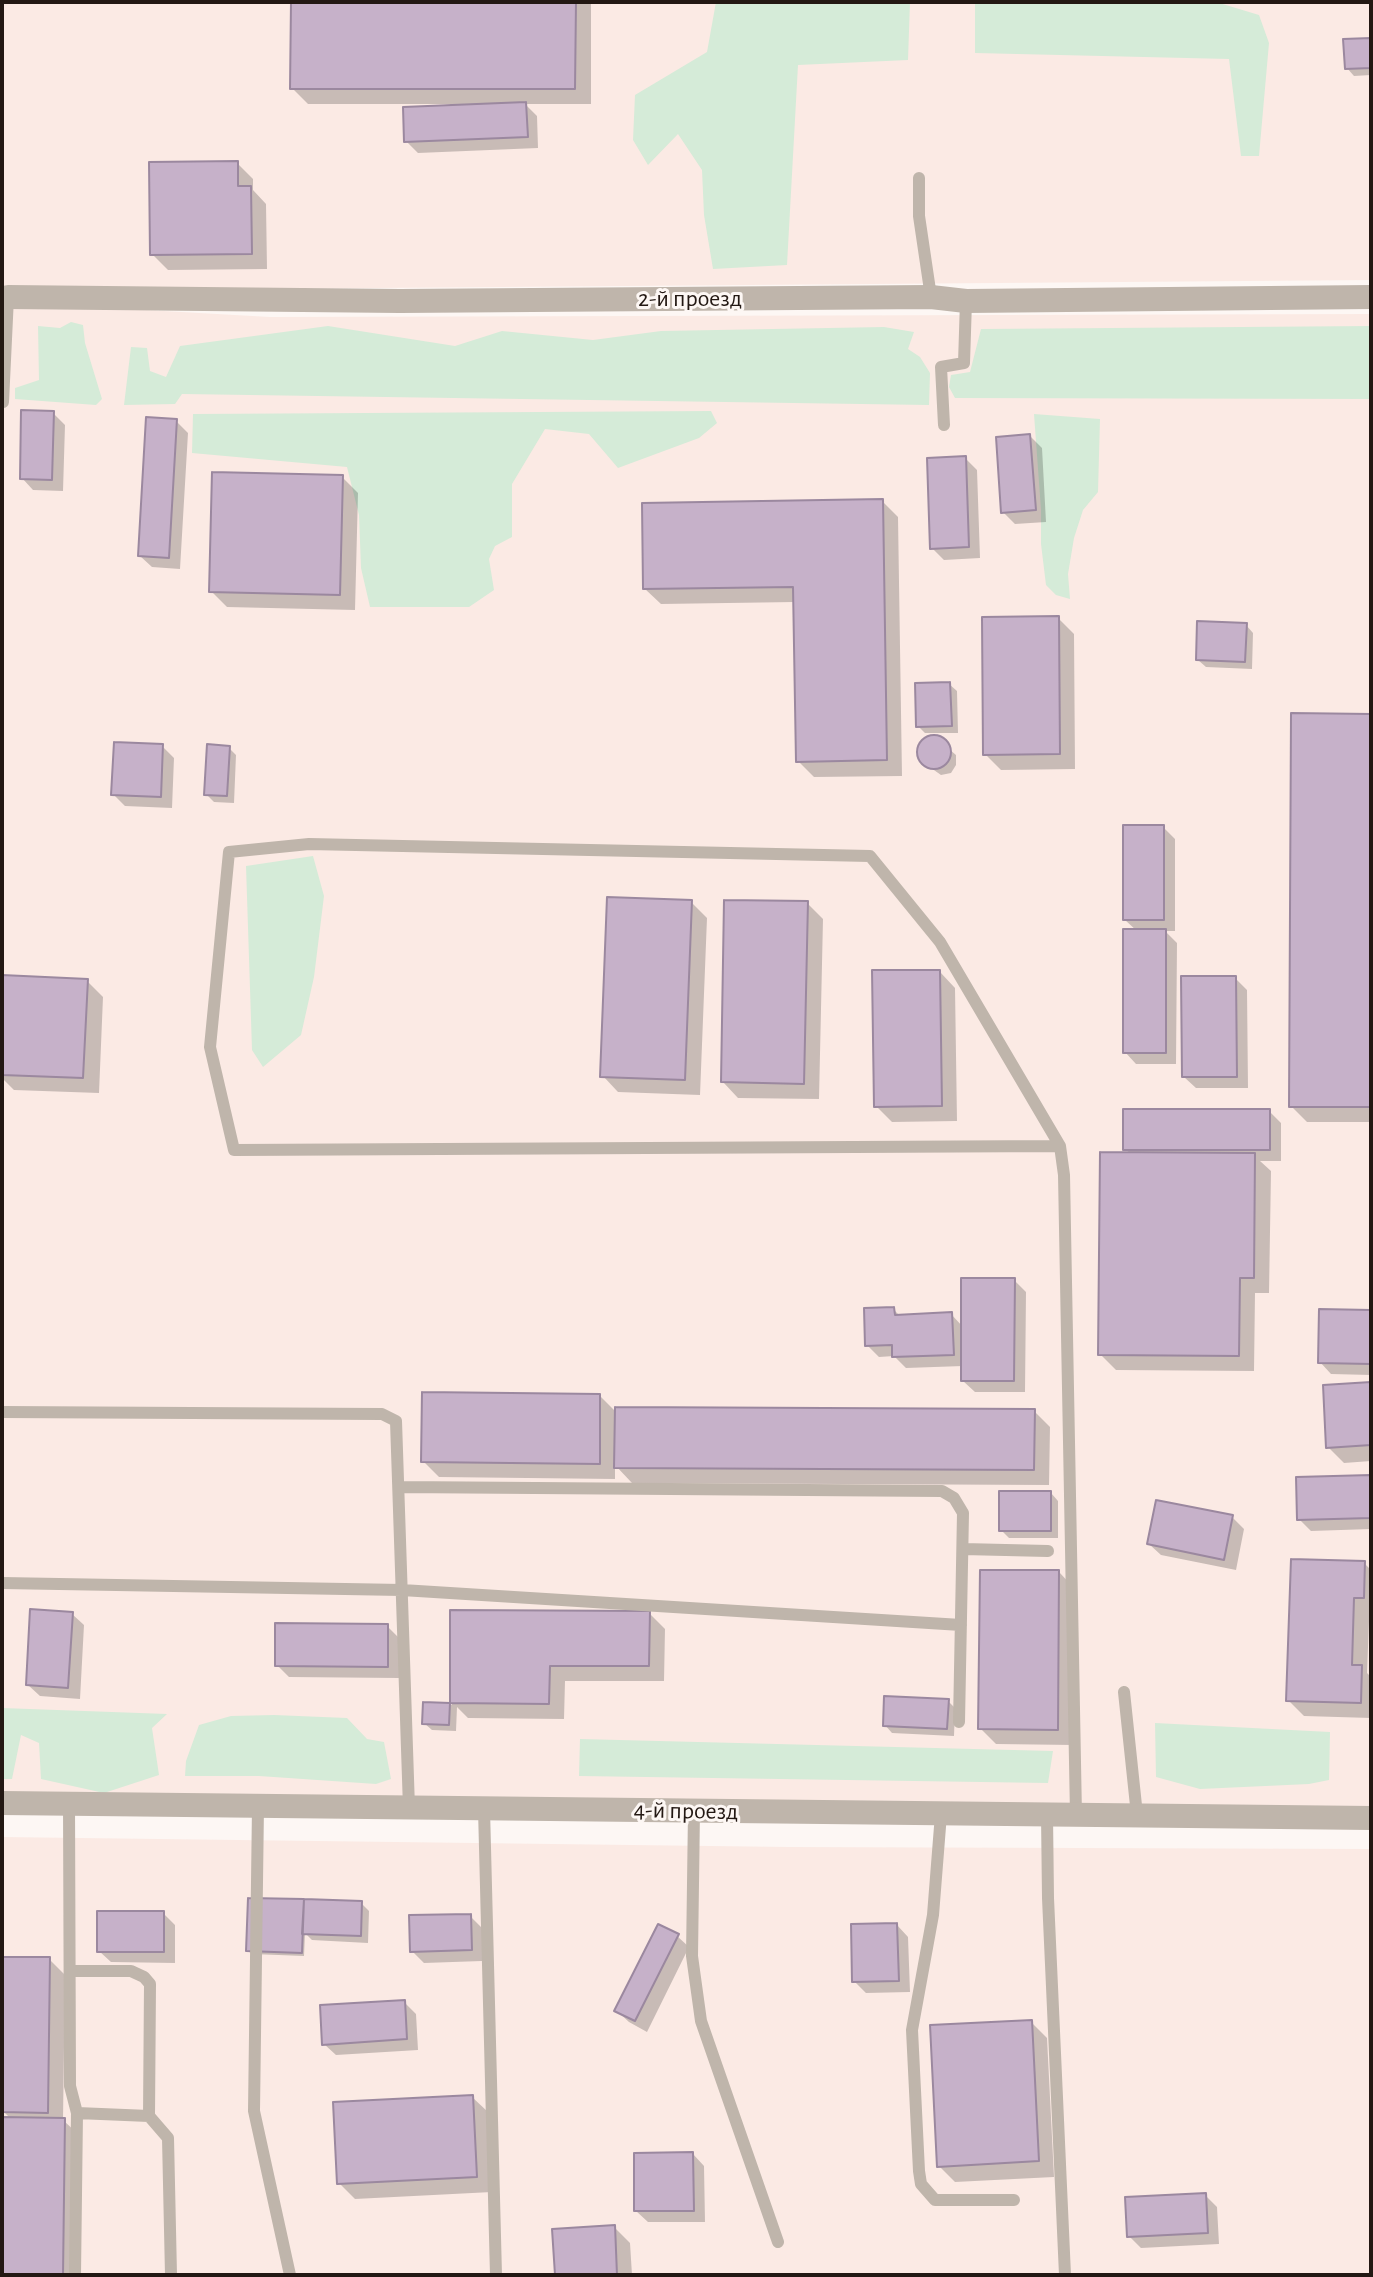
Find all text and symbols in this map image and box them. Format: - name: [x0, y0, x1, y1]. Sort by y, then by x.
- street label: 2-й проезд: [638, 285, 742, 313]
- street label: 4-й проезд: [633, 1796, 739, 1826]

